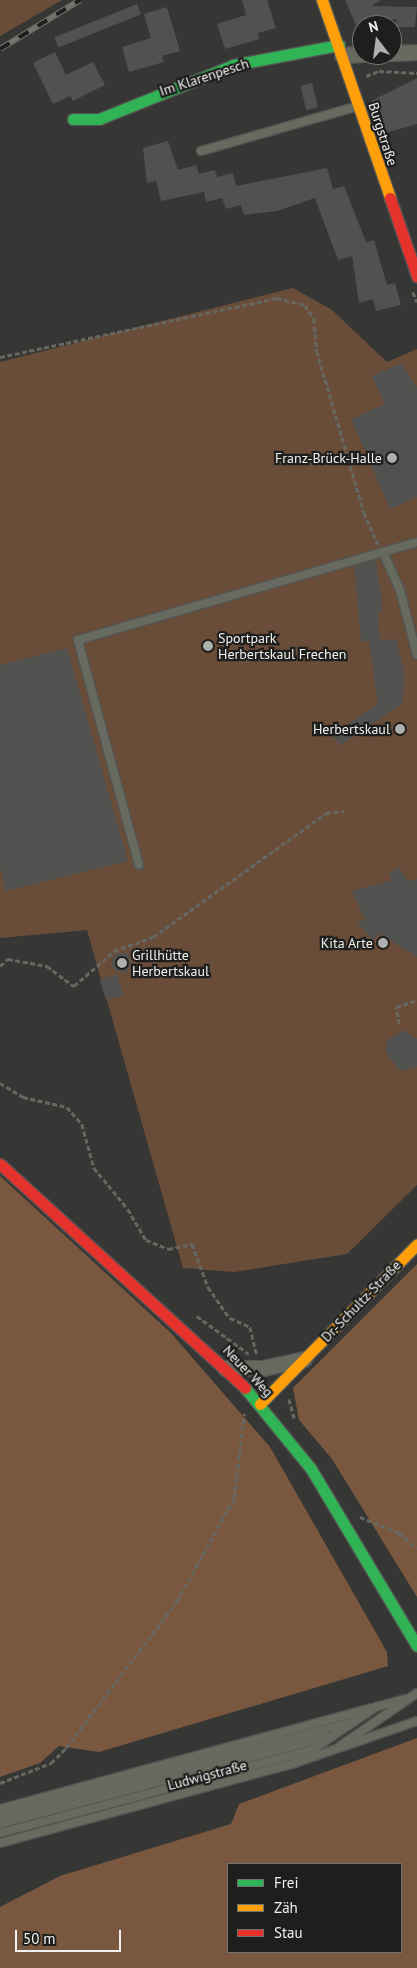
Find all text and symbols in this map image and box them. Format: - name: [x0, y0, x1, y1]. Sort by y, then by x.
- north arrow: [352, 15, 402, 65]
- text: N: [367, 17, 380, 36]
- street label: Im Klarenpesch: [157, 55, 251, 99]
- street label: Burgstraße: [365, 100, 401, 168]
- place label: Franz-Brück-Halle: [275, 450, 382, 466]
- marker: Franz-Brück-Halle: [386, 452, 398, 464]
- place label: Sportpark Herbertskaul Frechen: [218, 630, 346, 662]
- marker: Sportpark Herbertskaul Frechen: [202, 640, 214, 652]
- place label: Herbertskaul: [313, 721, 390, 737]
- marker: Herbertskaul: [394, 723, 406, 735]
- place label: Kita Arte: [320, 935, 373, 951]
- marker: Kita Arte: [377, 937, 389, 949]
- place label: Grillhütte Herbertskaul: [132, 947, 209, 980]
- marker: Grillhütte Herbertskaul: [116, 957, 128, 969]
- street label: Dr.-Schultz-Straße: [318, 1257, 404, 1345]
- street label: Neuer Weg: [219, 1342, 277, 1400]
- street label: Ludwigstraße: [166, 1756, 248, 1794]
- legend: [227, 1863, 402, 1953]
- text: Frei: [274, 1873, 299, 1892]
- text: Zäh: [274, 1898, 298, 1917]
- scale bar: [18, 1920, 124, 1952]
- text: Stau: [274, 1923, 303, 1942]
- text: 50 m: [23, 1929, 56, 1948]

